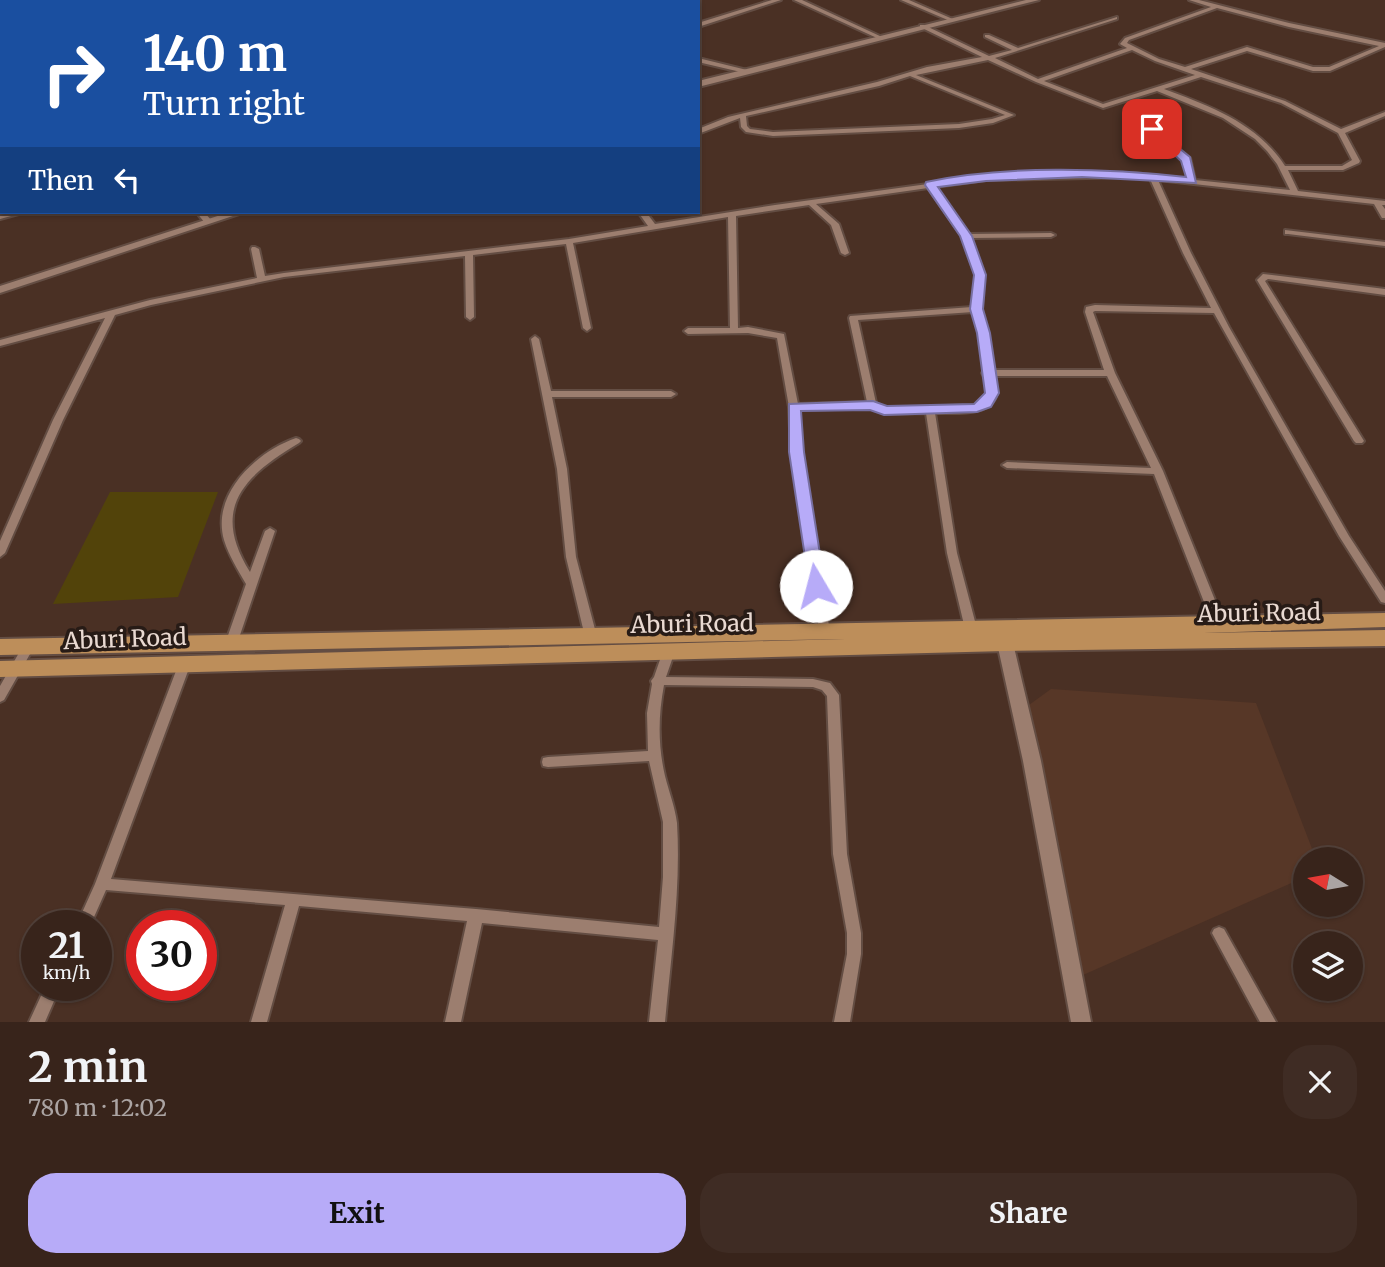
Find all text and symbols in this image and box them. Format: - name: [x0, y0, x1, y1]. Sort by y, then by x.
- text: 140 m: [143, 23, 287, 84]
- icon: right: [28, 28, 119, 119]
- text: Turn right: [143, 84, 305, 124]
- pin: [1122, 99, 1182, 159]
- icon: arrive: [1133, 110, 1171, 148]
- icon: left: [108, 161, 146, 199]
- text: Then: [28, 164, 94, 197]
- position arrow: [779, 549, 853, 623]
- street label: Aburi Road: [1196, 597, 1321, 628]
- street label: Aburi Road: [629, 608, 754, 639]
- street label: Aburi Road: [62, 622, 187, 655]
- north arrow: [1293, 847, 1363, 917]
- map controls: [1293, 847, 1363, 1001]
- speed limit sign: 30: [126, 910, 217, 1001]
- text: 21: [49, 924, 84, 968]
- button: layers: [1293, 931, 1363, 1001]
- text: km/h: [43, 961, 90, 984]
- text: 2 min: [28, 1041, 148, 1093]
- button: close: [1283, 1045, 1357, 1119]
- text: 780 m · 12:02: [28, 1093, 167, 1122]
- button: Exit: [28, 1173, 686, 1253]
- button: Share: [700, 1173, 1357, 1253]

